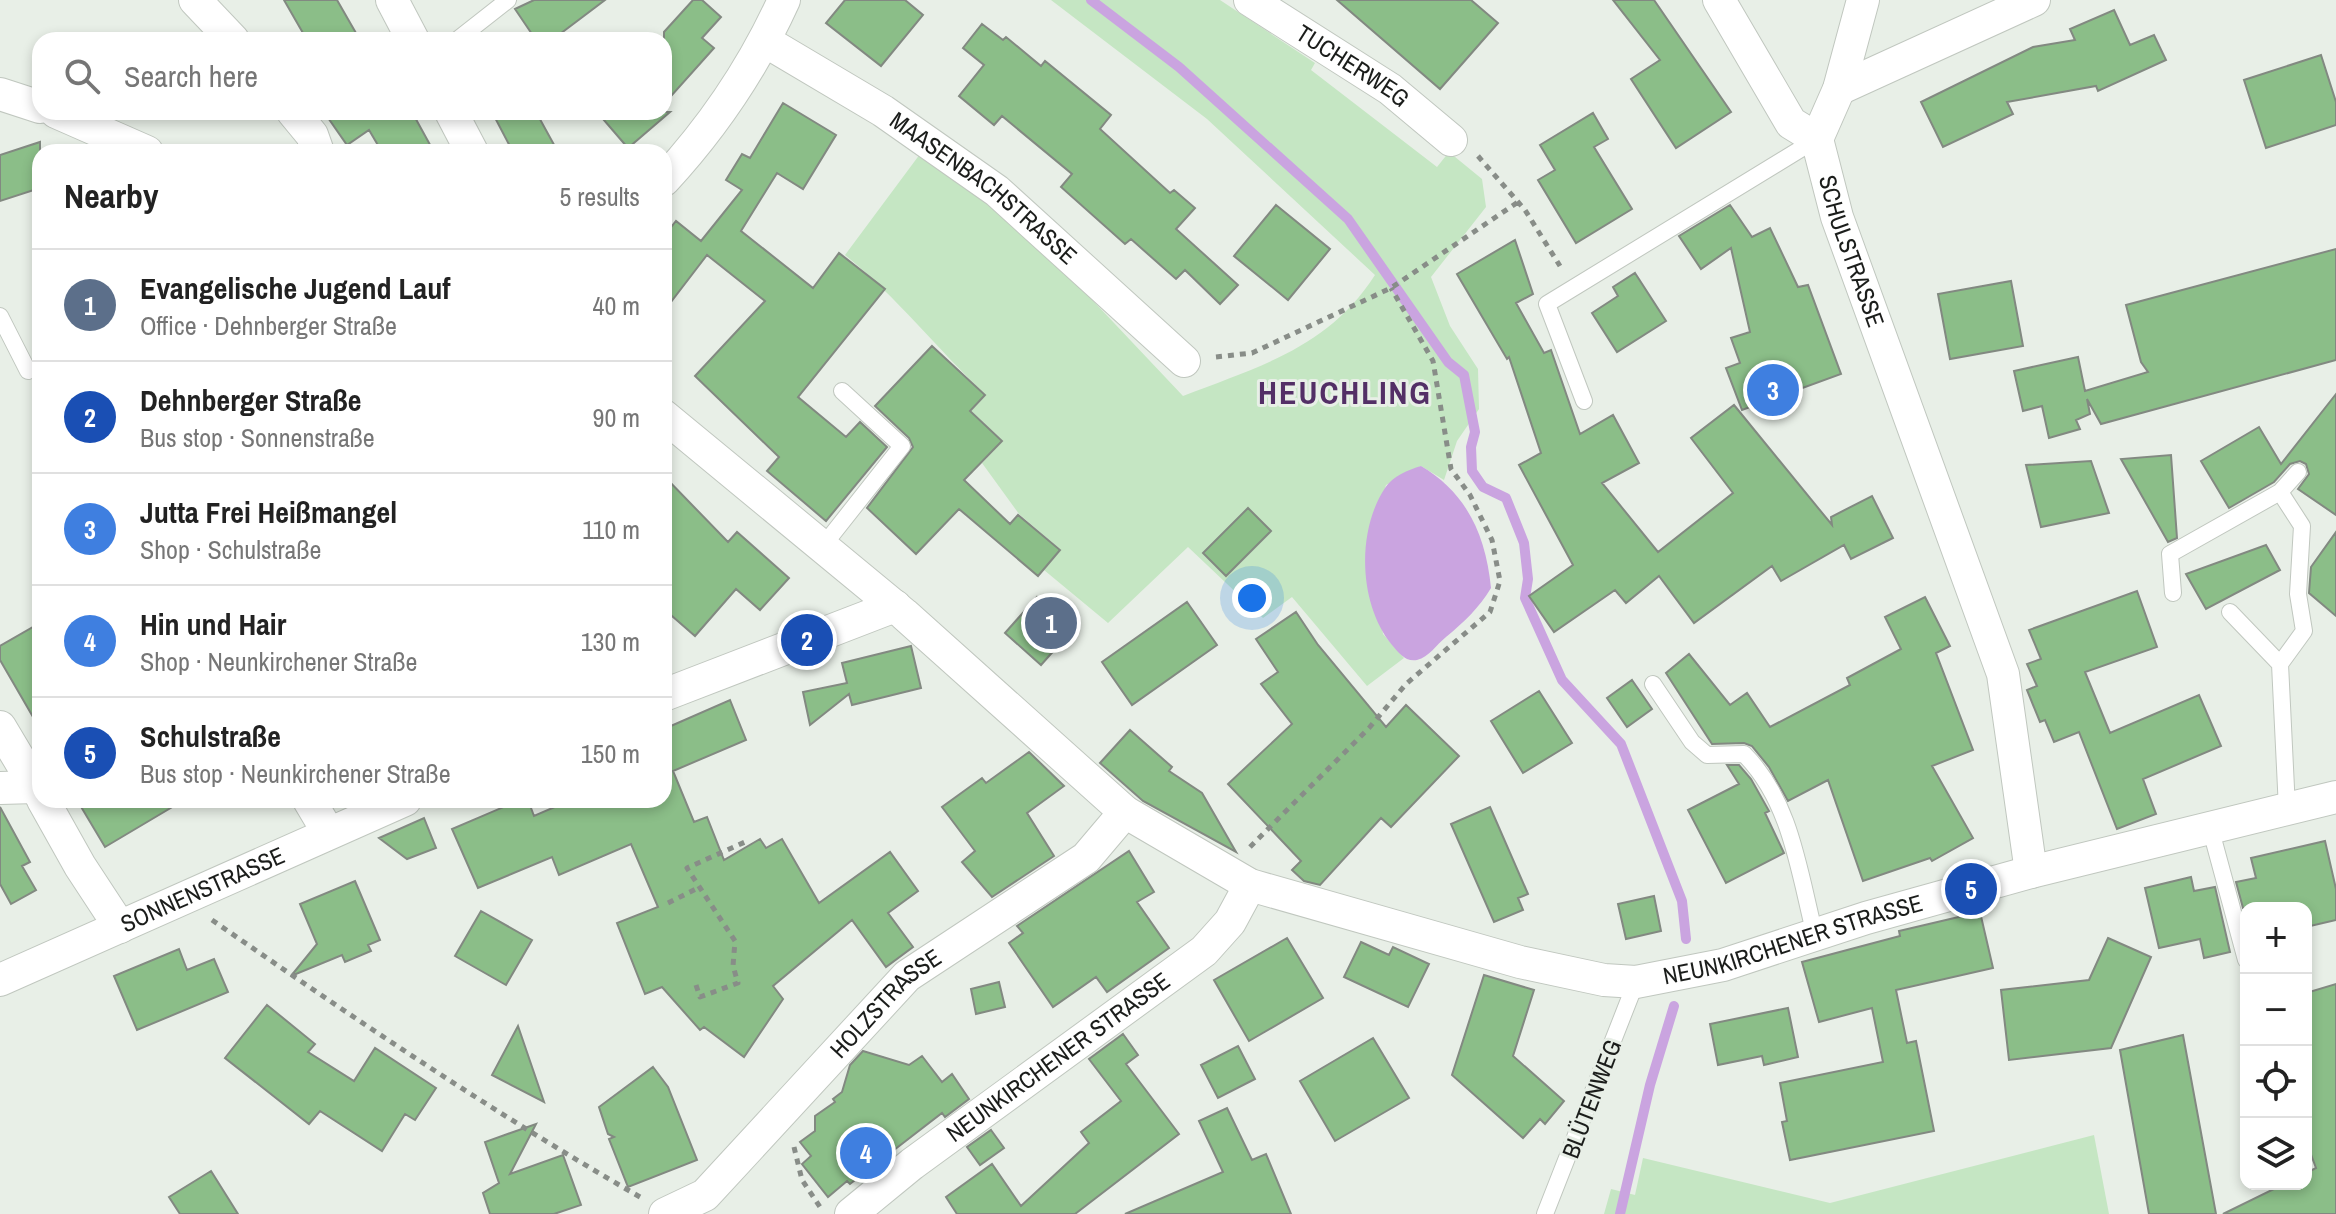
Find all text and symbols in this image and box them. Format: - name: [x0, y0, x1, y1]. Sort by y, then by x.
- street label: TUCHERWEG: [1291, 17, 1417, 114]
- search box: [32, 32, 672, 120]
- icon: search: [60, 54, 104, 98]
- text: Search here: [124, 56, 258, 96]
- street label: MAASENBACHSTRASSE: [884, 104, 1084, 271]
- street label: SCHULSTRASSE: [1812, 171, 1893, 331]
- text: Nearby: [64, 173, 159, 219]
- text: 5 results: [559, 179, 640, 214]
- text: Evangelische Jugend Lauf: [140, 268, 450, 308]
- text: 1: [84, 288, 96, 323]
- text: 40 m: [593, 288, 640, 323]
- text: Office · Dehnberger Straße: [140, 308, 397, 343]
- pin: 3: [1747, 360, 1799, 420]
- district label: HEUCHLING: [1258, 371, 1432, 414]
- text: Dehnberger Straße: [140, 380, 361, 420]
- text: 2: [84, 400, 96, 435]
- text: 90 m: [593, 400, 640, 435]
- text: Bus stop · Sonnenstraße: [140, 420, 375, 455]
- text: Jutta Frei Heißmangel: [140, 492, 397, 532]
- text: 3: [84, 512, 96, 547]
- text: 110 m: [582, 512, 640, 547]
- text: Shop · Schulstraße: [140, 532, 321, 567]
- your location: [1232, 578, 1272, 618]
- pin: 1: [1025, 593, 1077, 653]
- text: Hin und Hair: [140, 604, 286, 644]
- pin: 2: [781, 610, 833, 670]
- text: 4: [84, 624, 96, 659]
- text: 130 m: [581, 624, 640, 659]
- text: Shop · Neunkirchener Straße: [140, 644, 417, 679]
- text: Schulstraße: [140, 716, 281, 756]
- text: 5: [84, 736, 96, 771]
- text: 150 m: [581, 736, 640, 771]
- text: Bus stop · Neunkirchener Straße: [140, 756, 451, 791]
- street label: SONNENSTRASSE: [115, 839, 289, 939]
- pin: 5: [1945, 859, 1997, 919]
- street label: NEUNKIRCHENER STRASSE: [1660, 886, 1926, 991]
- map controls: [2240, 902, 2312, 1190]
- button: +: [2240, 902, 2312, 974]
- street label: HOLZSTRASSE: [822, 941, 947, 1064]
- street label: NEUNKIRCHENER STRASSE: [940, 964, 1176, 1149]
- button: −: [2240, 974, 2312, 1046]
- street label: BLÜTENWEG: [1554, 1035, 1628, 1163]
- button: locate: [2240, 1046, 2312, 1118]
- button: layers: [2240, 1118, 2312, 1190]
- pin: 4: [840, 1123, 892, 1183]

